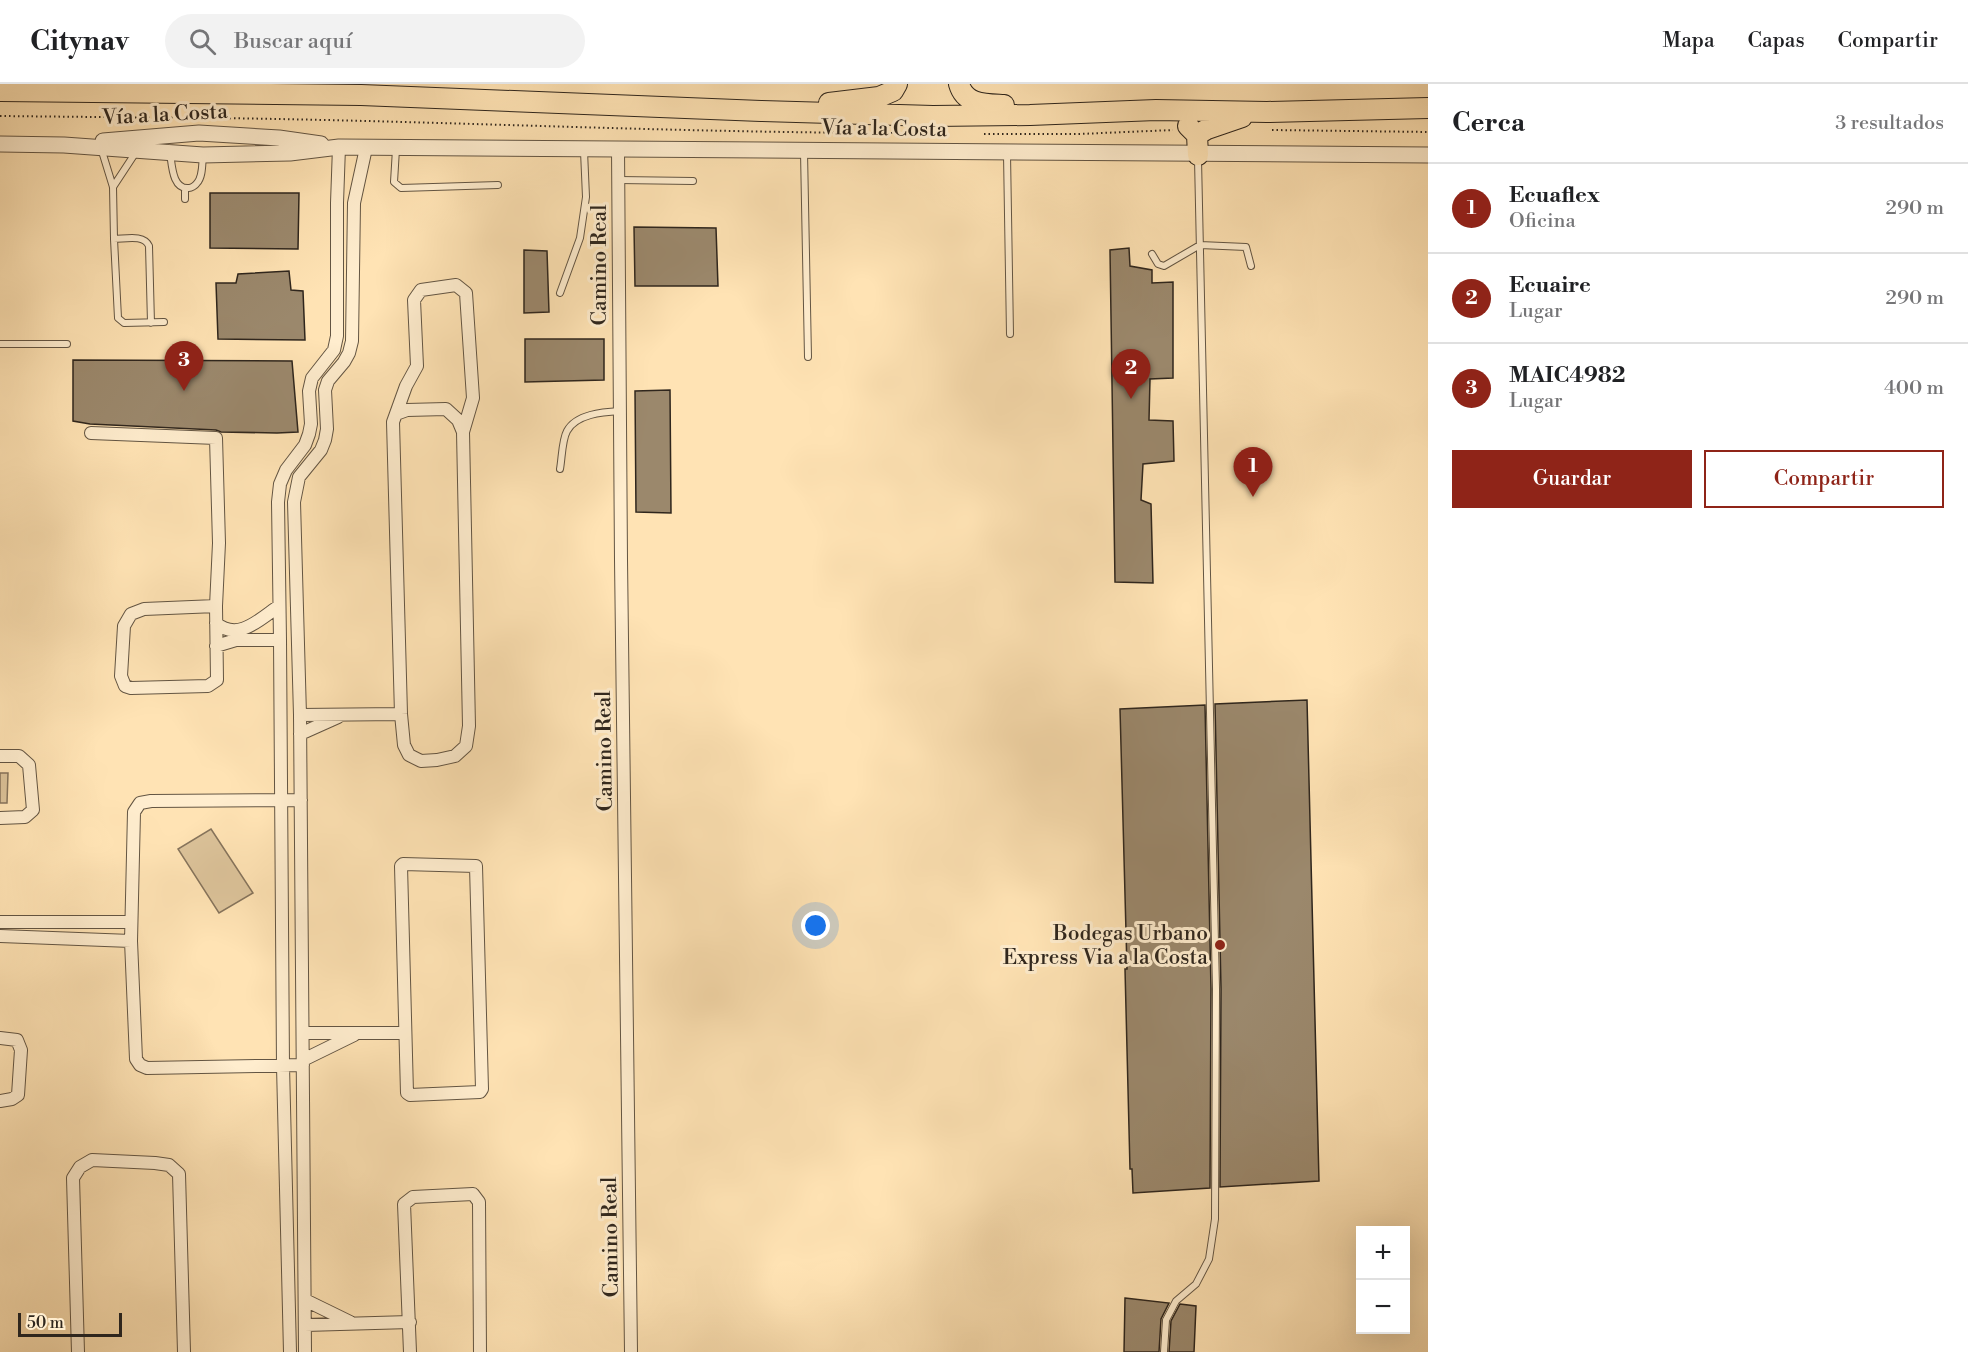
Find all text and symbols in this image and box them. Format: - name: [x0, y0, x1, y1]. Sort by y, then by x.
- search box: [165, 14, 585, 68]
- text: Citynav: [30, 24, 129, 59]
- icon: search: [186, 25, 219, 58]
- text: Buscar aquí: [234, 28, 352, 55]
- text: Mapa: [1663, 28, 1715, 54]
- text: Capas: [1748, 28, 1805, 54]
- text: Compartir: [1838, 28, 1938, 54]
- street label: Vía a la Costa: [101, 99, 229, 131]
- text: Cerca: [1452, 107, 1525, 139]
- text: 3 resultados: [1835, 111, 1944, 136]
- street label: Vía a la Costa: [820, 115, 947, 143]
- text: Ecuaflex: [1509, 182, 1600, 209]
- text: 1: [1467, 196, 1476, 221]
- text: 290 m: [1886, 196, 1944, 221]
- street label: Camino Real: [587, 205, 613, 325]
- text: Oficina: [1509, 209, 1576, 234]
- text: Ecuaire: [1509, 272, 1591, 299]
- text: 2: [1465, 286, 1478, 311]
- text: 290 m: [1886, 286, 1944, 311]
- text: Lugar: [1509, 299, 1563, 324]
- pin: 3: [164, 342, 204, 391]
- pin: 2: [1112, 350, 1150, 399]
- text: MAIC4982: [1509, 362, 1626, 389]
- text: 3: [1465, 376, 1478, 401]
- text: 400 m: [1884, 376, 1944, 401]
- text: Lugar: [1509, 389, 1563, 414]
- pin: 1: [1234, 448, 1272, 497]
- button: Guardar: [1452, 450, 1692, 508]
- button: Compartir: [1704, 450, 1944, 508]
- street label: Camino Real: [591, 690, 619, 812]
- your location: [801, 911, 830, 940]
- place label: Bodegas Urbano Express Via a la Costa: [1003, 921, 1208, 971]
- marker: Bodegas Urbano Express Via a la Costa: [1213, 938, 1227, 952]
- street label: Camino Real: [597, 1176, 625, 1298]
- map controls: [1356, 1226, 1410, 1334]
- button: +: [1356, 1226, 1410, 1280]
- button: −: [1356, 1280, 1410, 1334]
- scale bar: [18, 1310, 122, 1338]
- text: 50 m: [27, 1313, 64, 1333]

